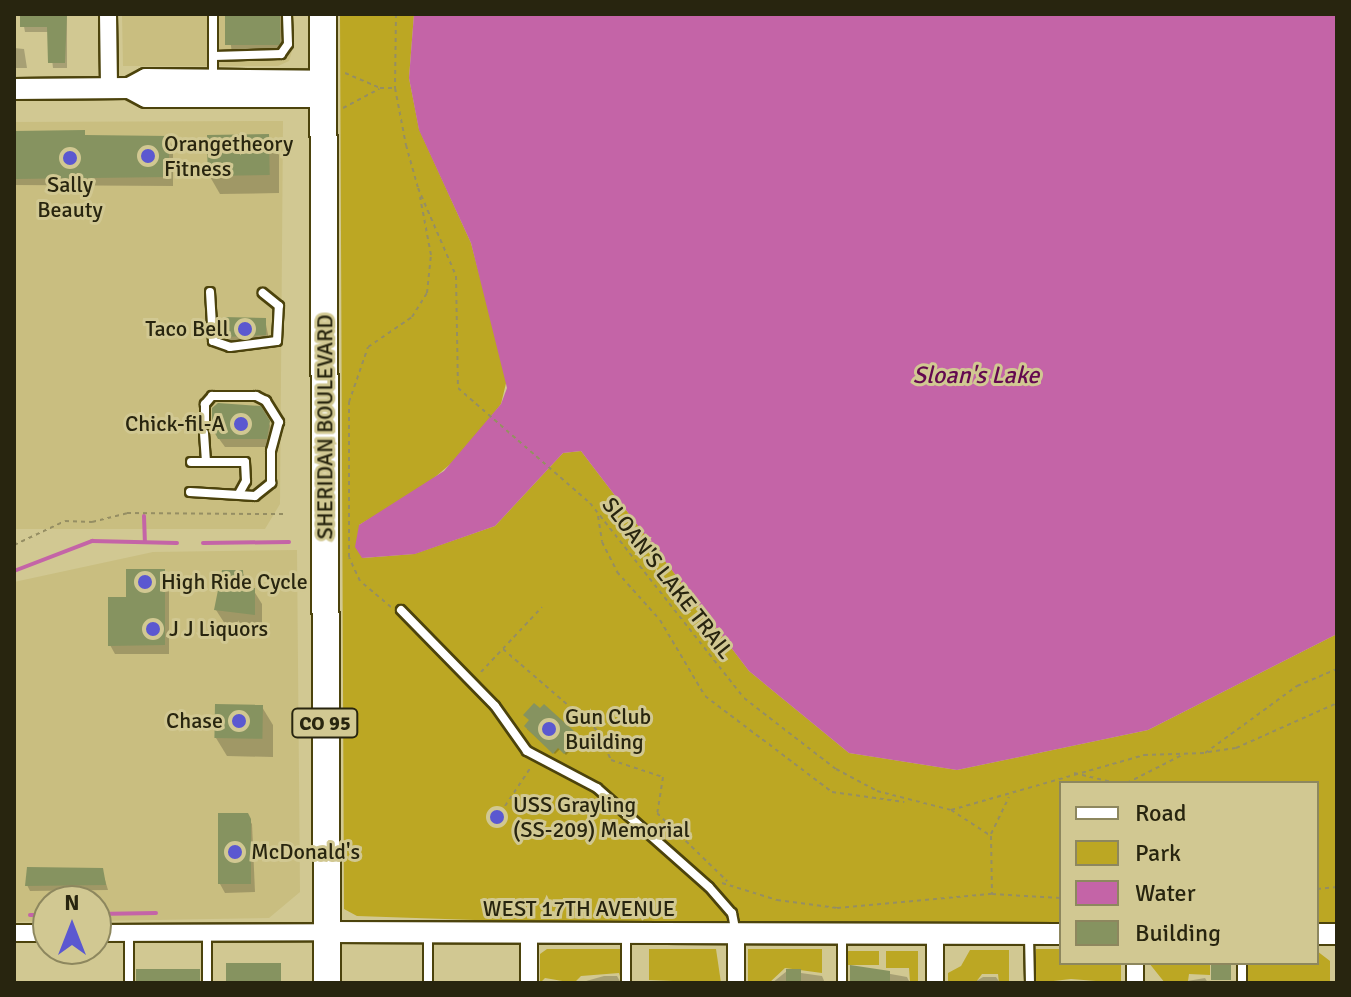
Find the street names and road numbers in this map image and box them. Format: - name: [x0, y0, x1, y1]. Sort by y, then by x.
- street label: SHERIDAN BOULEVARD: [312, 315, 338, 539]
- street label: SLOAN'S LAKE TRAIL: [597, 492, 739, 664]
- road number: CO 95: [291, 707, 359, 739]
- street label: WEST 17TH AVENUE: [483, 896, 675, 922]

